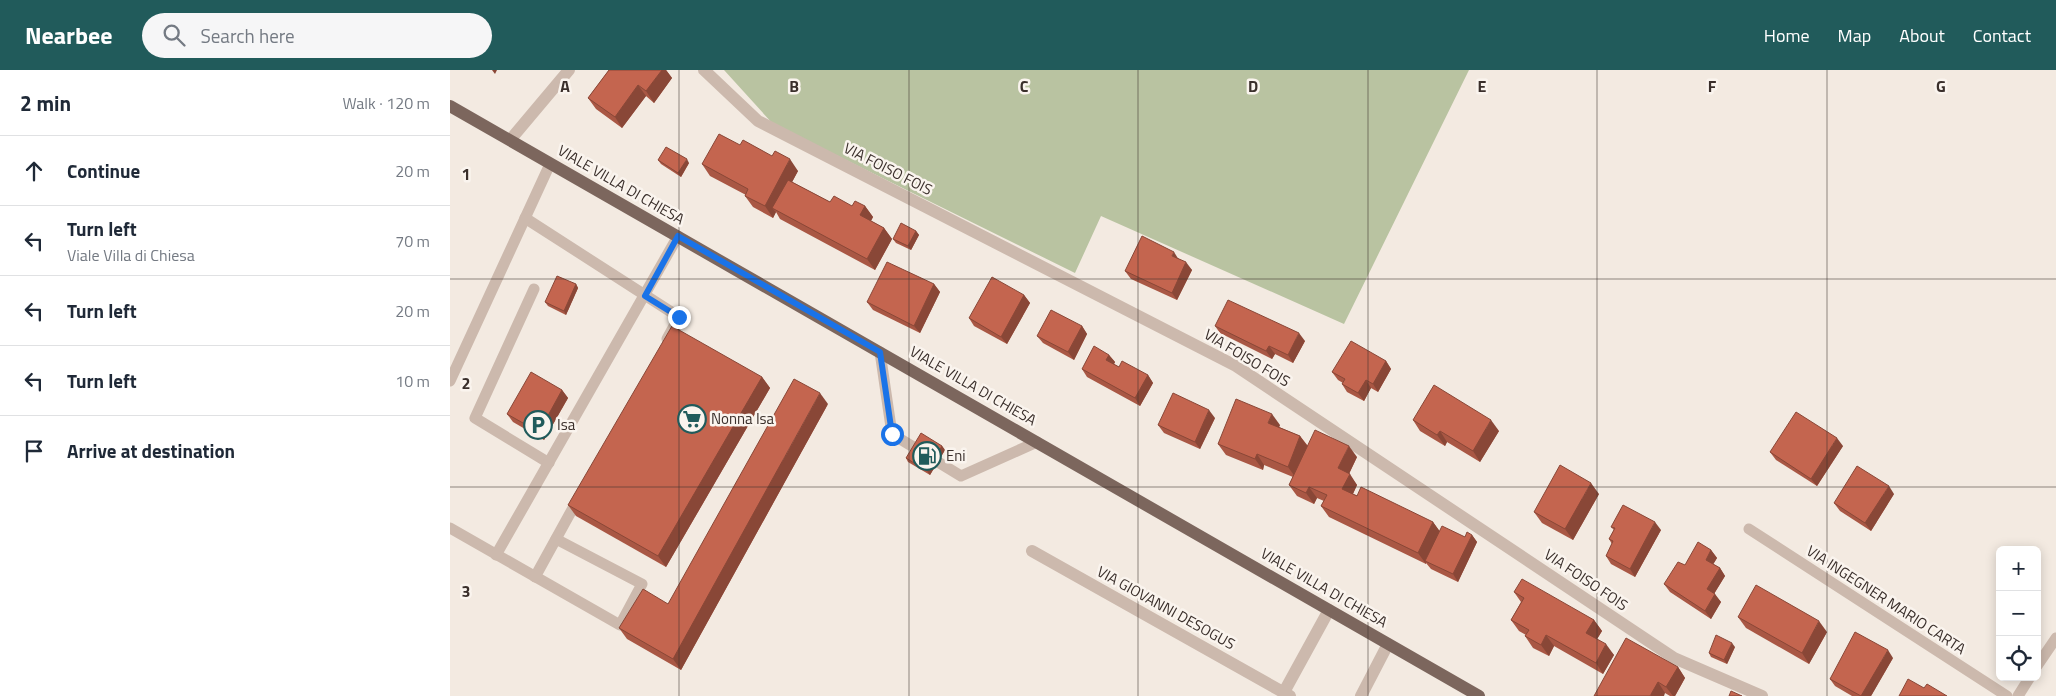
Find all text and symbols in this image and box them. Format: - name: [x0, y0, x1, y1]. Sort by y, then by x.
- search box: [142, 13, 492, 58]
- text: Nearbee: [25, 17, 112, 53]
- icon: search: [160, 21, 188, 49]
- text: Search here: [200, 21, 295, 50]
- text: Home: [1764, 22, 1810, 49]
- text: Map: [1838, 22, 1871, 49]
- text: About: [1899, 22, 1945, 49]
- text: Contact: [1973, 22, 2031, 49]
- text: A: [560, 74, 570, 98]
- text: B: [789, 74, 799, 98]
- text: C: [1020, 74, 1029, 98]
- text: D: [1248, 74, 1258, 98]
- text: E: [1478, 74, 1487, 98]
- text: F: [1708, 74, 1717, 98]
- text: G: [1936, 74, 1946, 98]
- text: 2 min: [20, 87, 71, 119]
- text: Walk · 120 m: [342, 91, 430, 115]
- street label: VIA FOISO FOIS: [840, 136, 937, 201]
- street label: VIALE VILLA DI CHIESA: [554, 139, 689, 230]
- text: Continue: [67, 156, 140, 185]
- icon: ahead: [20, 157, 48, 185]
- text: 20 m: [395, 159, 430, 183]
- text: 1: [462, 162, 470, 186]
- text: Turn left: [67, 214, 137, 243]
- icon: left: [20, 227, 48, 255]
- text: 70 m: [395, 229, 430, 253]
- text: Viale Villa di Chiesa: [67, 243, 195, 267]
- text: Turn left: [67, 296, 137, 325]
- icon: left: [20, 297, 48, 325]
- text: 20 m: [395, 299, 430, 323]
- route end: [668, 306, 691, 329]
- street label: VIA FOISO FOIS: [1200, 323, 1295, 392]
- street label: VIALE VILLA DI CHIESA: [906, 340, 1041, 431]
- text: Turn left: [67, 366, 137, 395]
- icon: left: [20, 367, 48, 395]
- text: 10 m: [395, 369, 430, 393]
- text: 2: [462, 371, 470, 395]
- supermarket icon: Nonna Isa: [677, 404, 707, 434]
- place label: Nonna Isa: [711, 407, 775, 430]
- parking icon: Isa: [523, 410, 553, 440]
- place label: Isa: [557, 413, 576, 436]
- route start: [881, 423, 904, 446]
- text: Arrive at destination: [67, 436, 235, 465]
- icon: arrive: [20, 437, 48, 465]
- fuel station icon: Eni: [912, 441, 942, 471]
- place label: Eni: [946, 444, 966, 467]
- street label: VIA INGEGNER MARIO CARTA: [1802, 539, 1971, 660]
- street label: VIALE VILLA DI CHIESA: [1257, 542, 1392, 633]
- street label: VIA FOISO FOIS: [1540, 543, 1633, 616]
- map controls: [1996, 546, 2041, 681]
- button: +: [1996, 546, 2041, 591]
- street label: VIA GIOVANNI DESOGUS: [1093, 560, 1240, 655]
- text: 3: [462, 579, 470, 603]
- button: −: [1996, 591, 2041, 636]
- button: locate: [1996, 636, 2041, 681]

